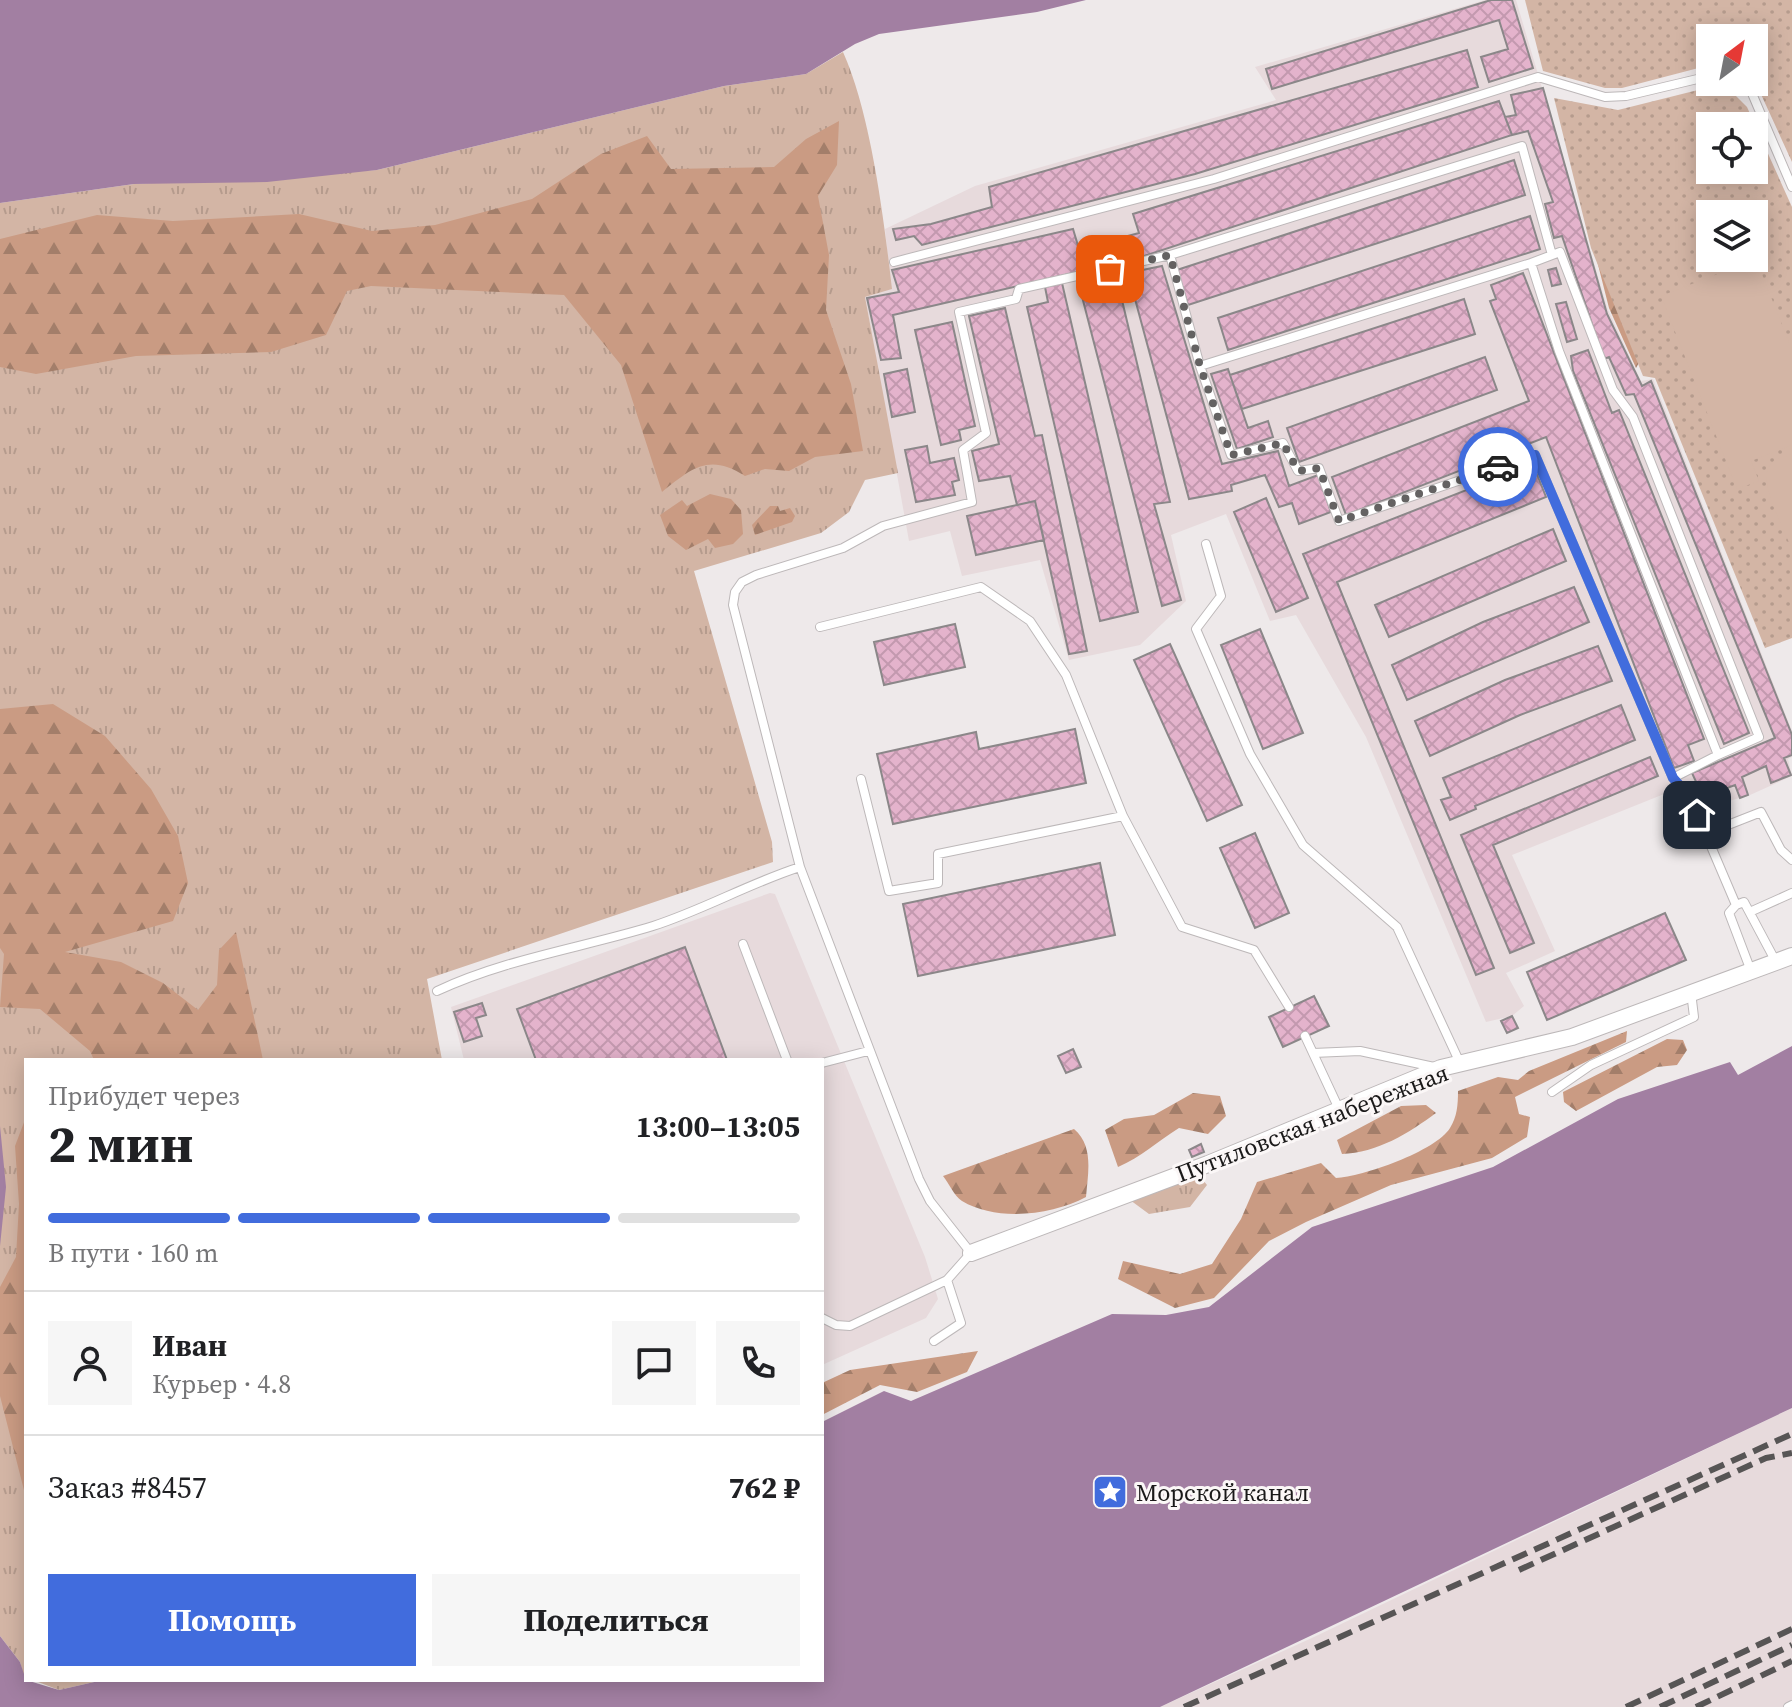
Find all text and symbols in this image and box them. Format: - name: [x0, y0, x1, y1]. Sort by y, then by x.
- north arrow: [1696, 24, 1768, 96]
- map controls: [1696, 24, 1768, 272]
- button: locate: [1696, 112, 1768, 184]
- button: layers: [1696, 200, 1768, 272]
- pin: [1076, 235, 1144, 303]
- icon: bag: [1088, 247, 1132, 291]
- courier: [1458, 427, 1538, 507]
- icon: car: [1476, 445, 1520, 489]
- pin: [1663, 781, 1731, 849]
- icon: home: [1675, 793, 1719, 837]
- street label: Путиловская набережная: [1171, 1056, 1453, 1190]
- text: Прибудет через: [48, 1078, 240, 1114]
- text: 13:00–13:05: [636, 1106, 800, 1147]
- text: 2 мин: [48, 1108, 193, 1179]
- text: В пути · 160 m: [48, 1235, 218, 1271]
- button: person: [48, 1321, 132, 1405]
- button: chat: [612, 1321, 696, 1405]
- button: phone: [716, 1321, 800, 1405]
- text: Иван: [152, 1325, 227, 1366]
- text: Курьер · 4.8: [152, 1366, 291, 1402]
- text: Заказ #8457: [48, 1467, 207, 1508]
- text: 762 ₽: [729, 1467, 800, 1508]
- place icon: Морской канал: [1091, 1473, 1129, 1511]
- place label: Морской канал: [1136, 1476, 1309, 1509]
- button: Помощь: [48, 1574, 416, 1666]
- button: Поделиться: [432, 1574, 800, 1666]

